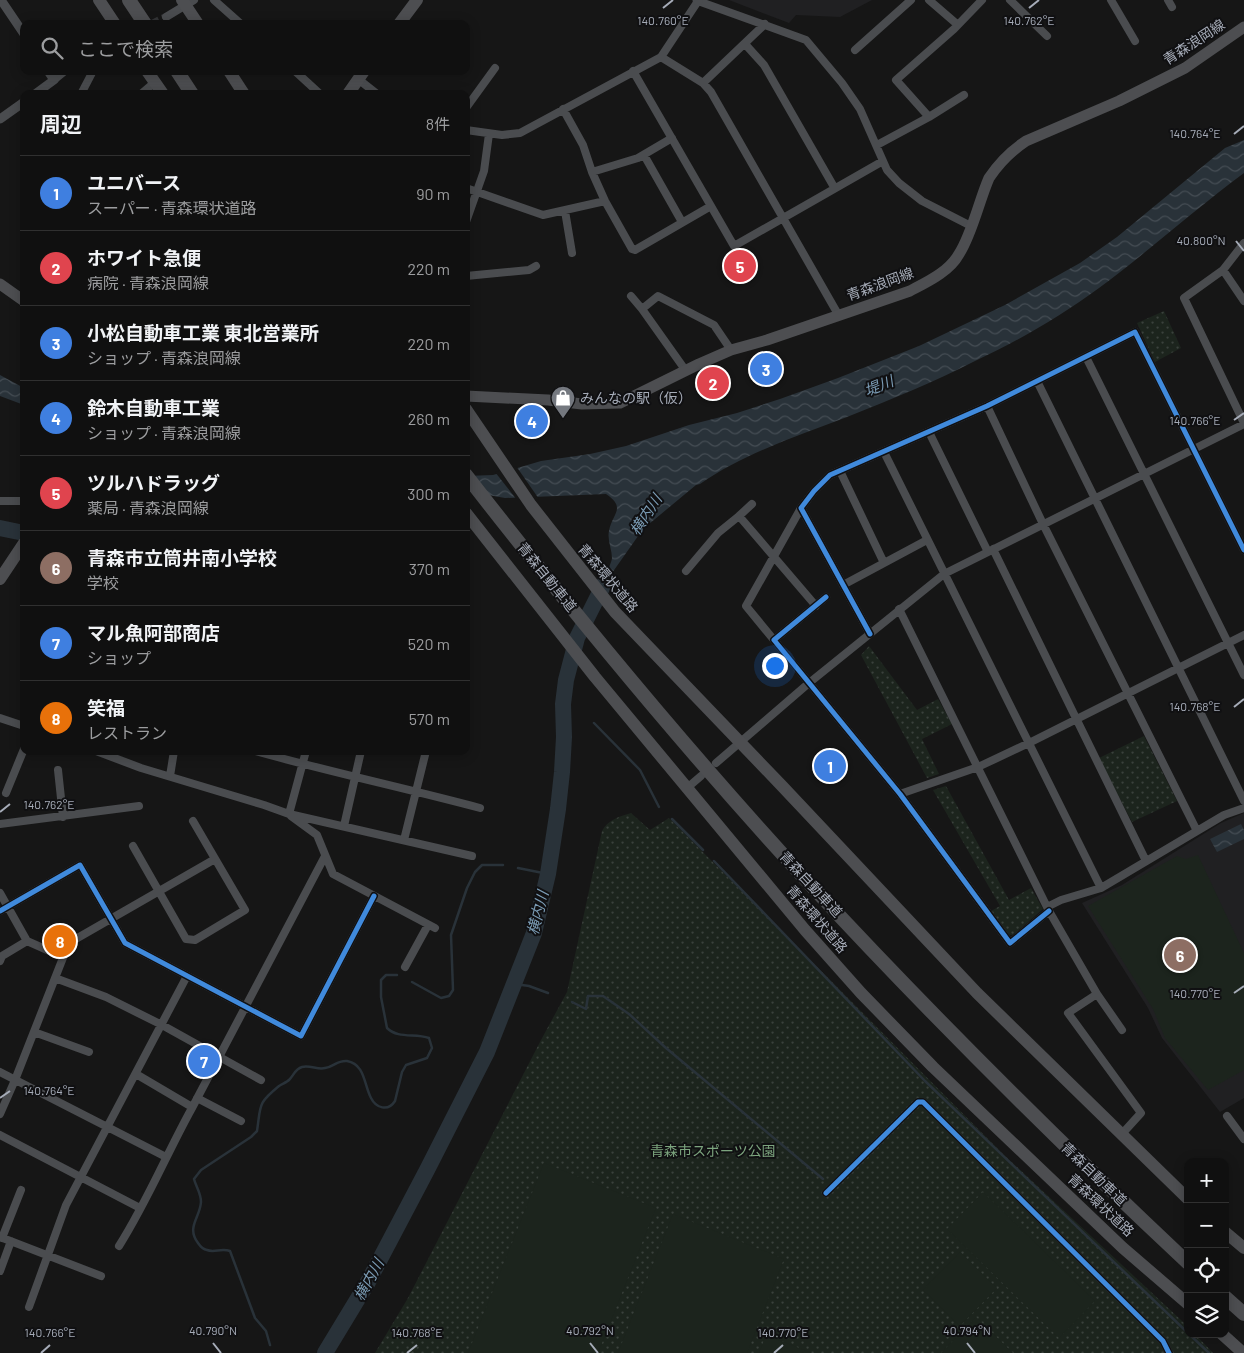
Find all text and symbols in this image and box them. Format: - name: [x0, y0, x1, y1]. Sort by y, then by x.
- text: 140.760°E: [637, 13, 689, 27]
- text: 140.762°E: [1003, 13, 1055, 27]
- street label: 青森浪岡線: [1160, 15, 1228, 68]
- search box: [20, 20, 470, 75]
- icon: search: [38, 34, 66, 62]
- text: ここで検索: [78, 37, 173, 60]
- text: 周辺: [40, 111, 82, 136]
- text: 8件: [426, 114, 450, 133]
- text: 140.764°E: [1169, 126, 1221, 140]
- text: ユニバース: [87, 171, 181, 194]
- text: 1: [53, 184, 59, 203]
- text: 90 m: [416, 184, 450, 203]
- text: スーパー · 青森環状道路: [87, 198, 257, 217]
- text: 40.800°N: [1176, 233, 1226, 247]
- text: ホワイト急便: [87, 246, 201, 269]
- pin: 5: [724, 247, 756, 285]
- text: 2: [52, 259, 60, 278]
- text: 220 m: [407, 259, 450, 278]
- street label: 青森浪岡線: [844, 264, 916, 303]
- text: 病院 · 青森浪岡線: [87, 273, 209, 292]
- text: 小松自動車工業 東北営業所: [87, 321, 319, 344]
- text: 3: [52, 334, 60, 353]
- text: 220 m: [407, 334, 450, 353]
- text: ショップ · 青森浪岡線: [87, 348, 241, 367]
- pin: 3: [750, 350, 782, 388]
- pin: 2: [697, 364, 729, 402]
- water label: 堤川: [861, 370, 898, 399]
- shop icon: みんなの駅（仮）: [550, 385, 576, 419]
- place label: みんなの駅（仮）: [580, 389, 692, 406]
- text: 鈴木自動車工業: [87, 396, 220, 419]
- pin: 4: [516, 402, 548, 440]
- text: 4: [51, 409, 61, 428]
- text: 260 m: [408, 409, 450, 428]
- text: 140.766°E: [1170, 413, 1220, 427]
- text: ショップ · 青森浪岡線: [87, 423, 241, 442]
- text: ツルハドラッグ: [87, 471, 220, 494]
- text: 5: [52, 484, 60, 503]
- text: 300 m: [407, 484, 450, 503]
- water label: 横内川: [625, 489, 666, 538]
- text: 薬局 · 青森浪岡線: [87, 498, 209, 517]
- street label: 青森自動車道: [514, 539, 580, 615]
- street label: 青森環状道路: [575, 540, 642, 615]
- text: 青森市立筒井南小学校: [87, 546, 277, 569]
- text: 6: [52, 559, 60, 578]
- text: 370 m: [409, 559, 450, 578]
- text: 学校: [87, 573, 119, 592]
- text: マル魚阿部商店: [87, 621, 220, 644]
- text: 7: [52, 634, 60, 653]
- text: 520 m: [408, 634, 450, 653]
- text: ショップ: [87, 648, 151, 667]
- your location: [762, 653, 788, 679]
- text: 笑福: [87, 696, 125, 719]
- text: 140.768°E: [1170, 699, 1220, 713]
- text: 8: [52, 709, 60, 728]
- text: 570 m: [409, 709, 450, 728]
- text: レストラン: [87, 723, 167, 742]
- pin: 1: [814, 747, 846, 785]
- text: 140.762°E: [23, 797, 75, 811]
- street label: 青森自動車道: [777, 847, 846, 920]
- street label: 青森環状道路: [783, 881, 851, 956]
- water label: 横内川: [523, 887, 552, 937]
- pin: 8: [44, 922, 76, 960]
- pin: 6: [1164, 936, 1196, 974]
- text: 140.770°E: [1170, 986, 1220, 1000]
- pin: 7: [188, 1042, 220, 1080]
- text: 140.764°E: [23, 1083, 75, 1097]
- street label: 青森自動車道: [1058, 1138, 1130, 1209]
- park label: 青森市スポーツ公園: [650, 1142, 776, 1159]
- map controls: [1184, 1158, 1229, 1338]
- button: +: [1184, 1158, 1229, 1203]
- street label: 青森環状道路: [1065, 1170, 1138, 1239]
- button: −: [1184, 1203, 1229, 1248]
- button: locate: [1184, 1248, 1229, 1293]
- water label: 横内川: [349, 1254, 388, 1304]
- button: layers: [1184, 1293, 1229, 1338]
- text: 40.790°N: [189, 1323, 237, 1337]
- text: 40.792°N: [566, 1323, 614, 1337]
- text: 40.794°N: [943, 1323, 991, 1337]
- text: 140.766°E: [25, 1325, 75, 1339]
- text: 140.768°E: [392, 1325, 442, 1339]
- text: 140.770°E: [758, 1325, 808, 1339]

